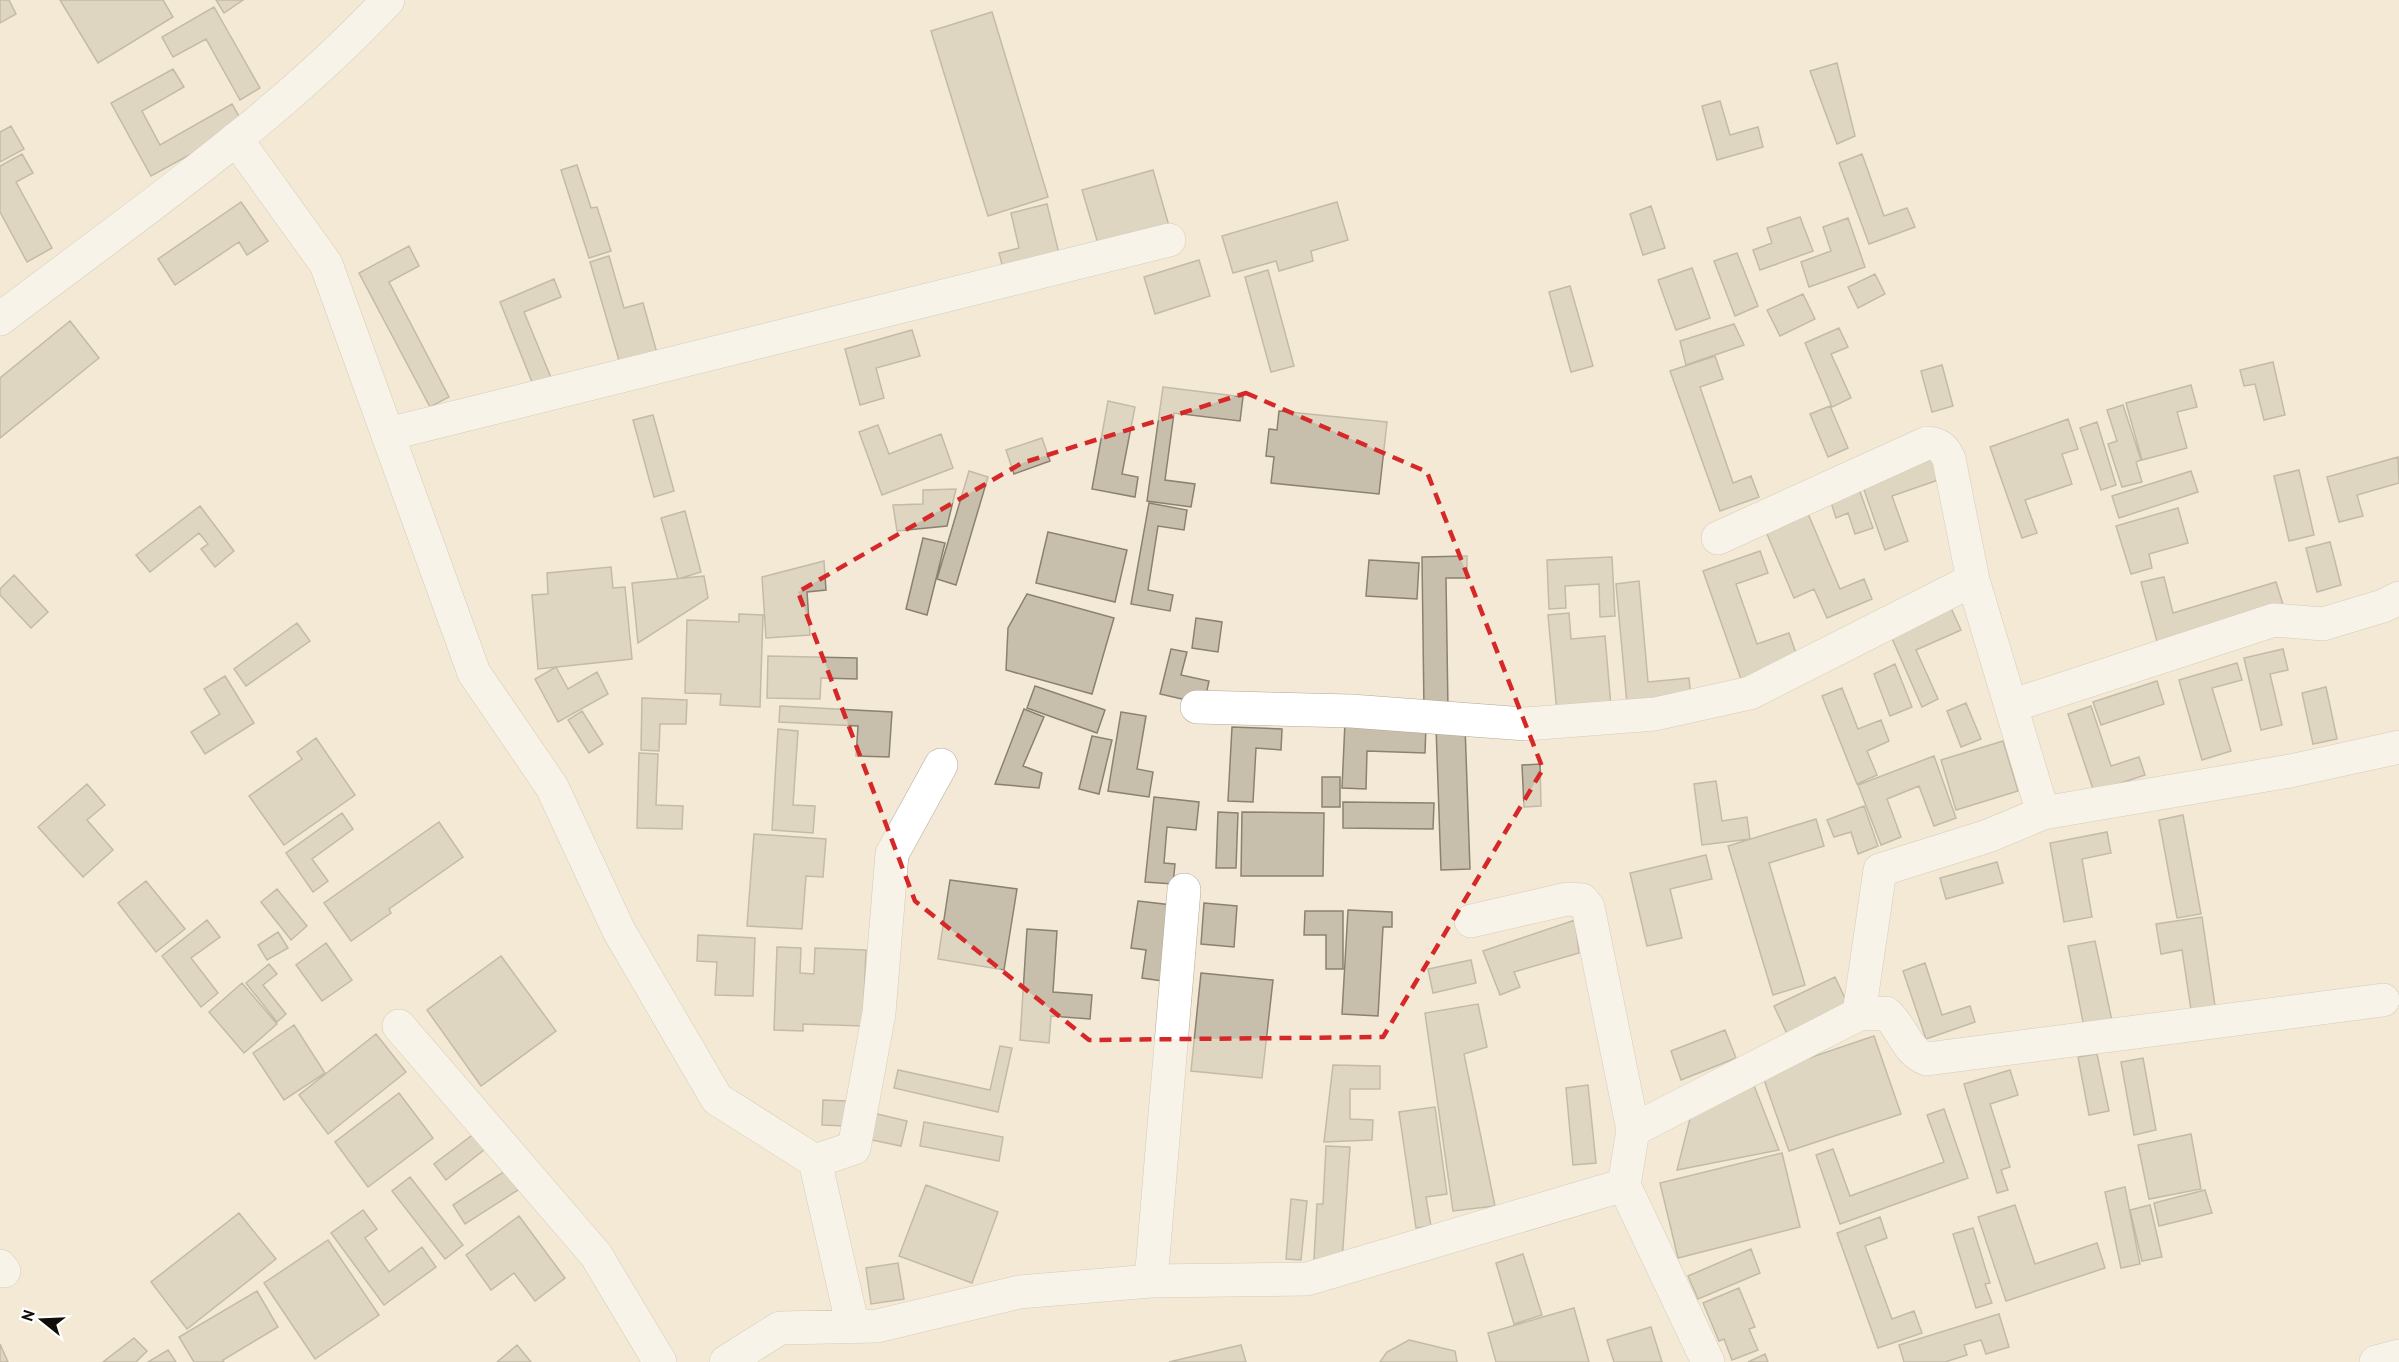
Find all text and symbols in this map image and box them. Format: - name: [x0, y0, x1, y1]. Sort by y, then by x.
- north arrow: [12, 1290, 72, 1350]
- text: N: [17, 1307, 39, 1323]

